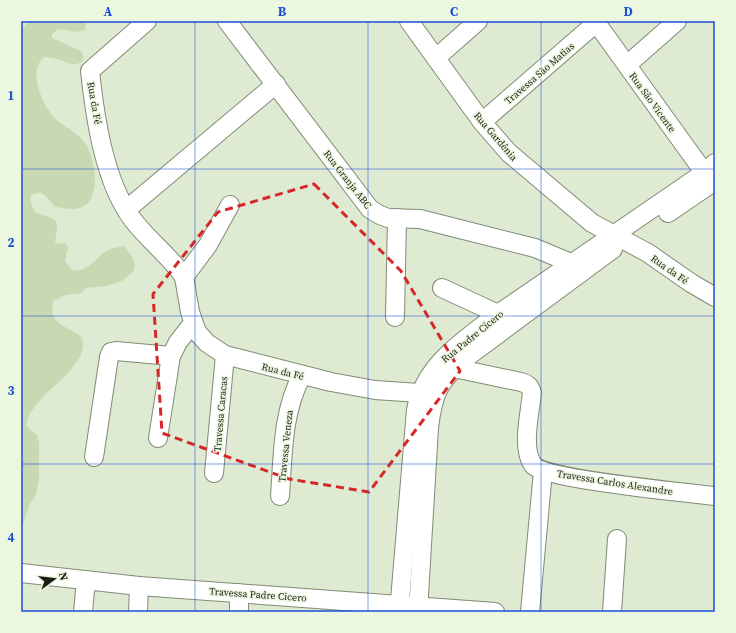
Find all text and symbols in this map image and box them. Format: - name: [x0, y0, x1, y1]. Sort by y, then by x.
- text: A: [104, 3, 113, 20]
- text: B: [278, 3, 287, 20]
- text: C: [450, 3, 458, 20]
- text: D: [623, 3, 633, 20]
- street label: Travessa São Matias: [502, 39, 577, 107]
- street label: Rua São Vicente: [626, 70, 679, 135]
- street label: Rua da Fé: [84, 81, 105, 125]
- text: 1: [7, 87, 15, 104]
- street label: Rua Gardênia: [471, 109, 521, 164]
- street label: Rua Granja ABC: [321, 147, 375, 211]
- text: 2: [7, 234, 15, 251]
- street label: Rua da Fé: [648, 252, 691, 287]
- street label: Rua Padre Cícero: [438, 307, 507, 366]
- street label: Rua da Fé: [260, 360, 305, 383]
- street label: Travessa Caracas: [211, 376, 230, 452]
- text: 3: [7, 382, 15, 399]
- street label: Travessa Veneza: [275, 408, 296, 483]
- street label: Travessa Carlos Alexandre: [556, 467, 674, 498]
- text: 4: [7, 529, 15, 546]
- north arrow: [34, 559, 74, 599]
- text: N: [55, 571, 71, 582]
- street label: Travessa Padre Cicero: [209, 585, 308, 604]

